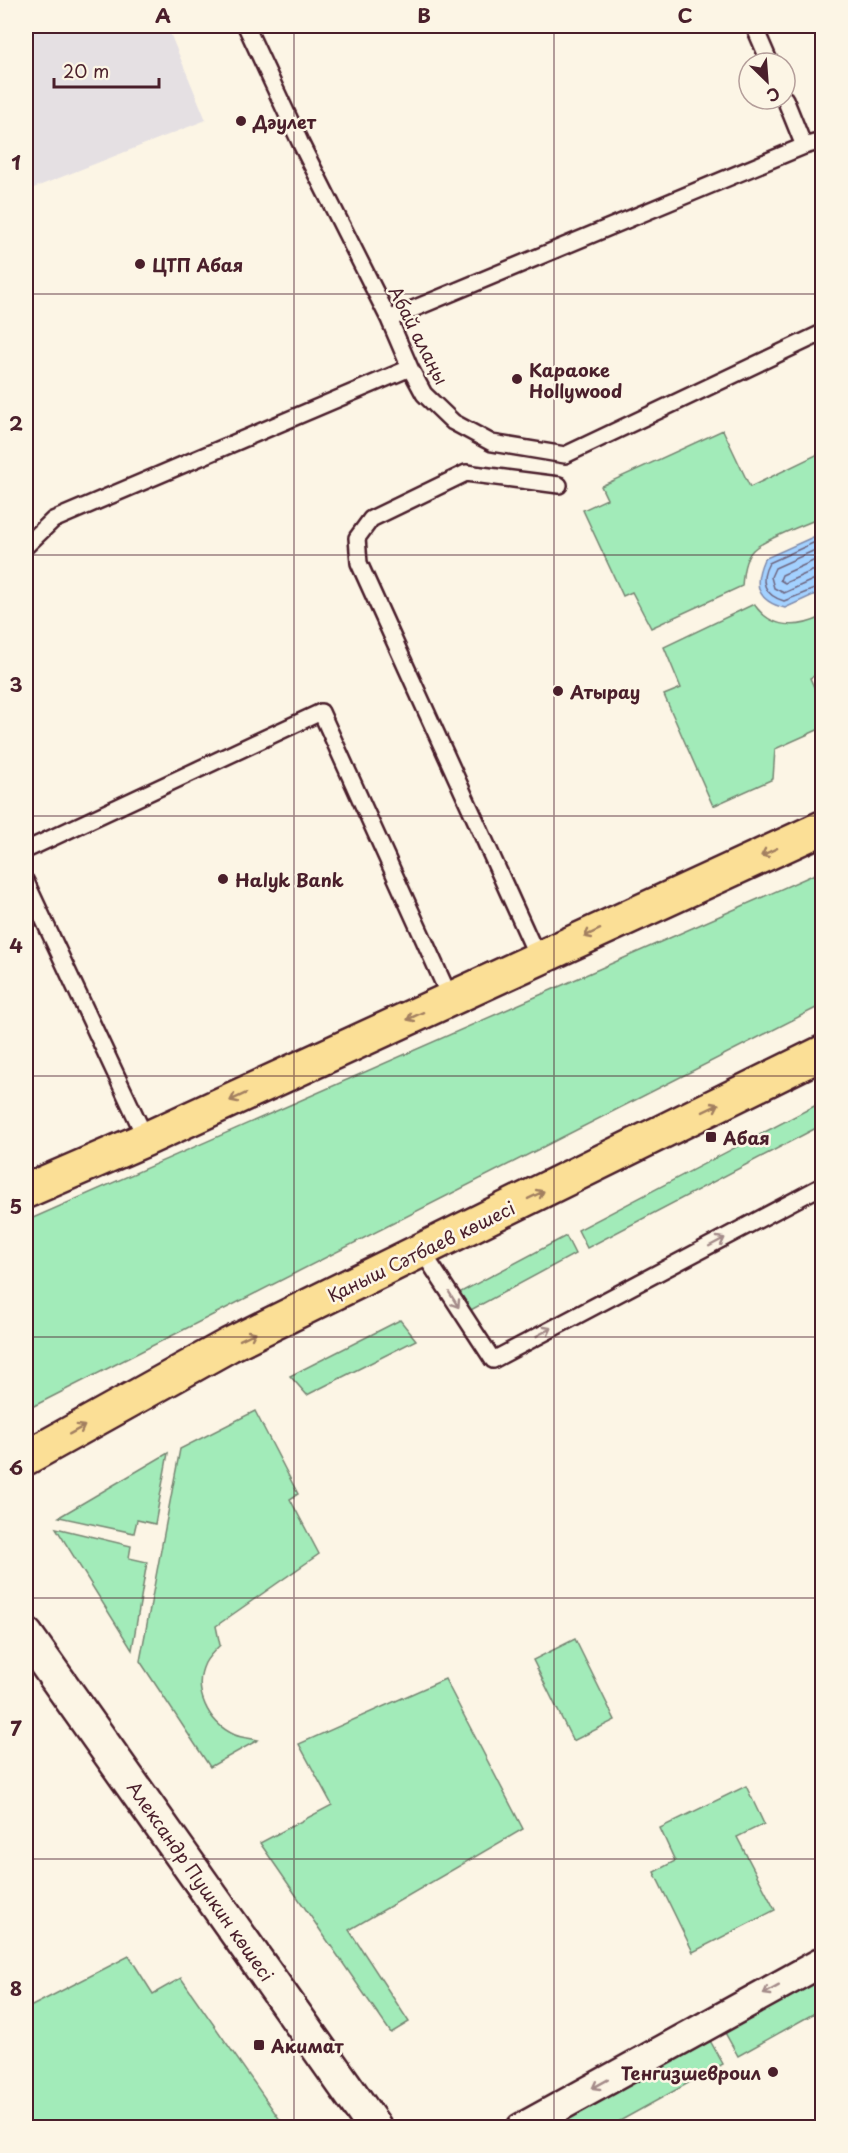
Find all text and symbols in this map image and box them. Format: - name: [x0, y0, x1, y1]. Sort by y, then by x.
- text: A: [155, 0, 171, 30]
- text: B: [417, 0, 431, 30]
- text: C: [677, 0, 693, 30]
- scale bar: [54, 51, 159, 89]
- north arrow: [737, 51, 797, 111]
- text: 20 m: [63, 57, 109, 84]
- text: С: [763, 82, 784, 109]
- place label: Дәулет: [252, 108, 317, 135]
- marker: Дәулет: [234, 114, 248, 128]
- text: 1: [11, 147, 21, 177]
- place label: ЦТП Абая: [152, 251, 243, 278]
- marker: ЦТП Абая: [133, 257, 147, 271]
- street label: Абай алаңы: [383, 281, 455, 389]
- place label: Караоке Hollywood: [529, 356, 622, 404]
- marker: Караоке Hollywood: [510, 372, 524, 386]
- text: 2: [9, 408, 23, 438]
- text: 3: [9, 669, 23, 699]
- place label: Атырау: [569, 678, 640, 705]
- marker: Атырау: [551, 684, 565, 698]
- one-way arrow: [761, 847, 779, 859]
- place label: Halyk Bank: [235, 866, 344, 893]
- marker: Halyk Bank: [216, 872, 230, 886]
- one-way arrow: [583, 928, 601, 940]
- text: 4: [9, 930, 23, 960]
- one-way arrow: [407, 1011, 425, 1023]
- one-way arrow: [229, 1093, 247, 1104]
- one-way arrow: [701, 1102, 719, 1114]
- place label: Абая: [722, 1124, 770, 1151]
- marker: Абая: [704, 1130, 718, 1144]
- one-way arrow: [526, 1188, 544, 1200]
- text: 5: [10, 1191, 22, 1221]
- street label: Қаныш Сәтбаев көшесі: [323, 1194, 519, 1308]
- one-way arrow: [708, 1236, 725, 1248]
- one-way arrow: [448, 1291, 460, 1308]
- one-way arrow: [535, 1326, 553, 1338]
- one-way arrow: [238, 1330, 256, 1342]
- one-way arrow: [67, 1424, 85, 1435]
- text: 6: [9, 1452, 23, 1482]
- text: 7: [10, 1713, 22, 1743]
- street label: Александр Пушкин көшесі: [121, 1775, 281, 1987]
- text: 8: [10, 1973, 22, 2003]
- one-way arrow: [763, 1984, 780, 1996]
- place label: Акимат: [270, 2032, 345, 2059]
- marker: Акимат: [252, 2038, 266, 2052]
- place label: Тенгизшевроил: [621, 2059, 761, 2086]
- marker: Тенгизшевроил: [766, 2065, 780, 2079]
- one-way arrow: [592, 2079, 610, 2090]

